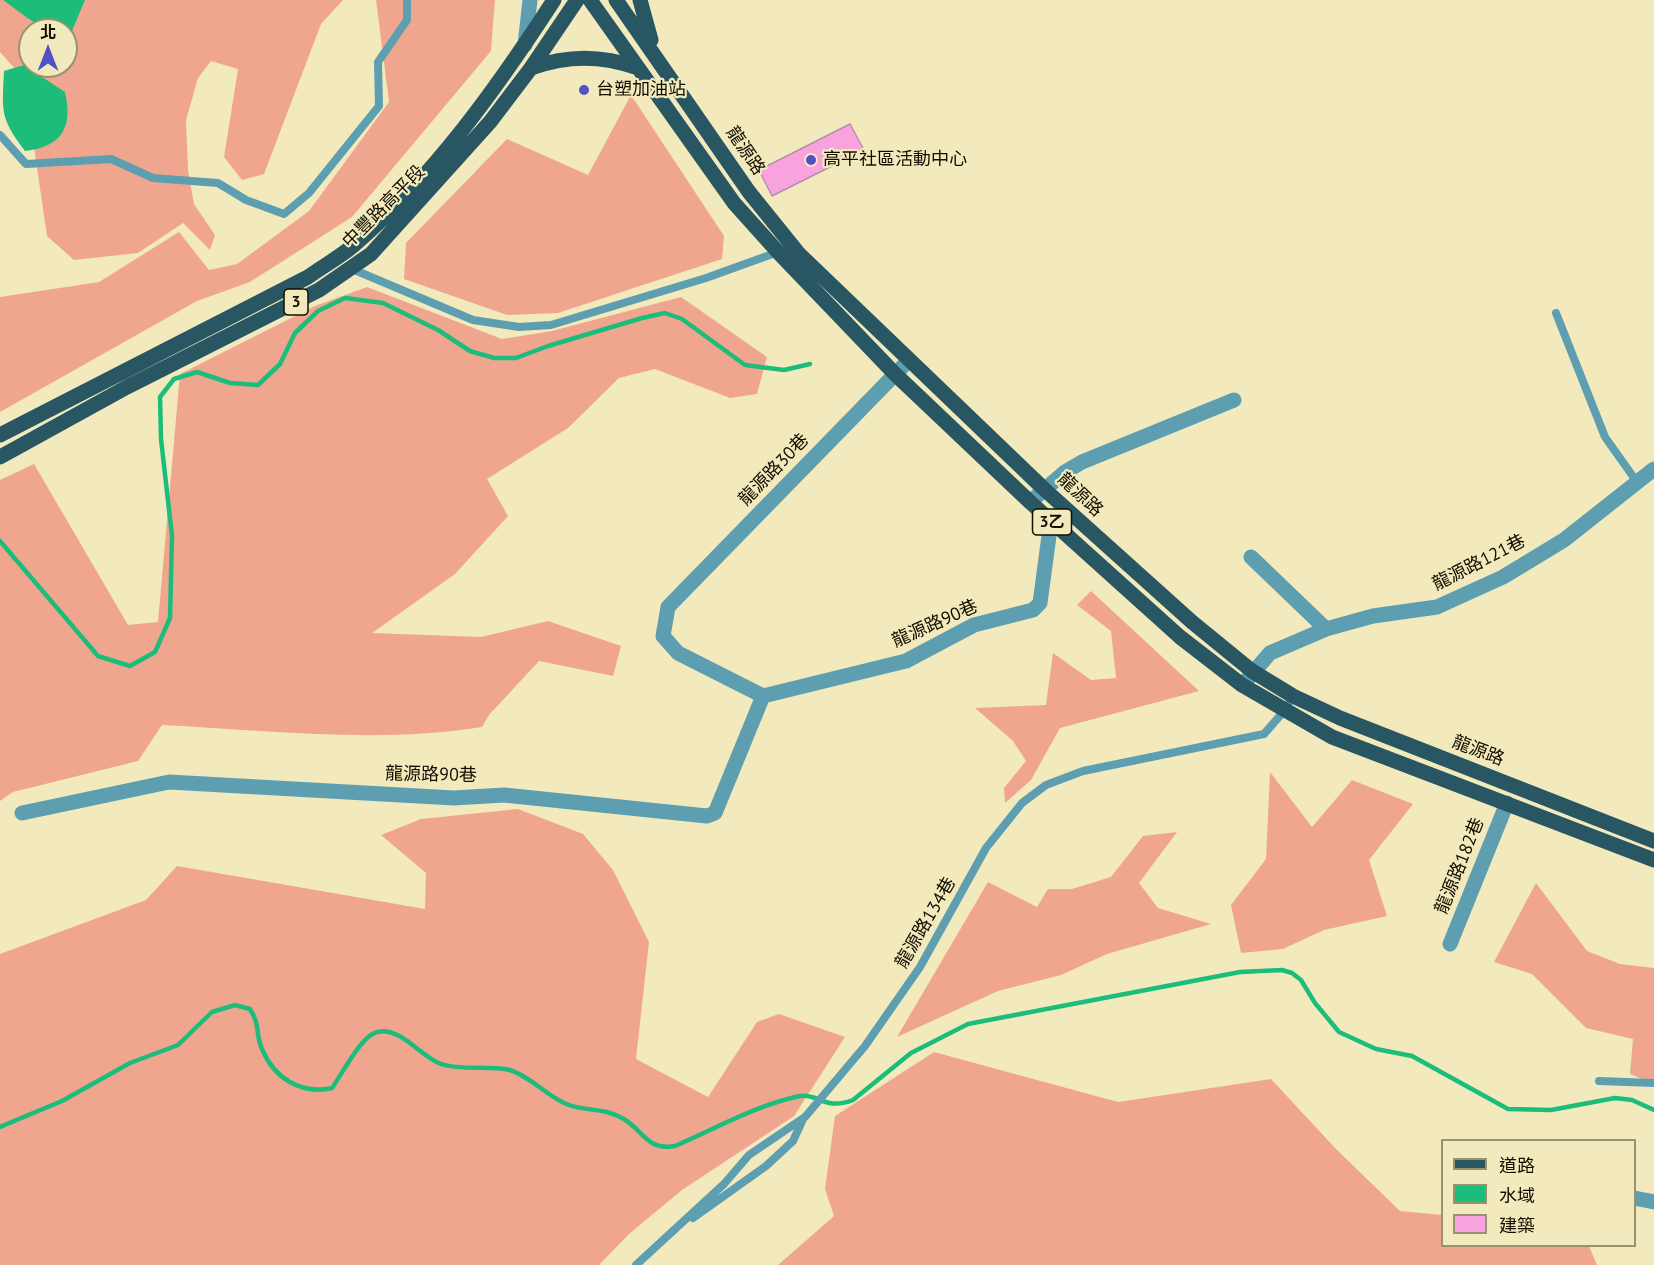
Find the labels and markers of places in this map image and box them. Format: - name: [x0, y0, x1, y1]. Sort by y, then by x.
- place label: 台塑加油站: [596, 79, 686, 101]
- marker: 台塑加油站: [577, 83, 591, 97]
- place label: 高平社區活動中心: [823, 149, 967, 171]
- marker: 高平社區活動中心: [804, 153, 818, 167]

